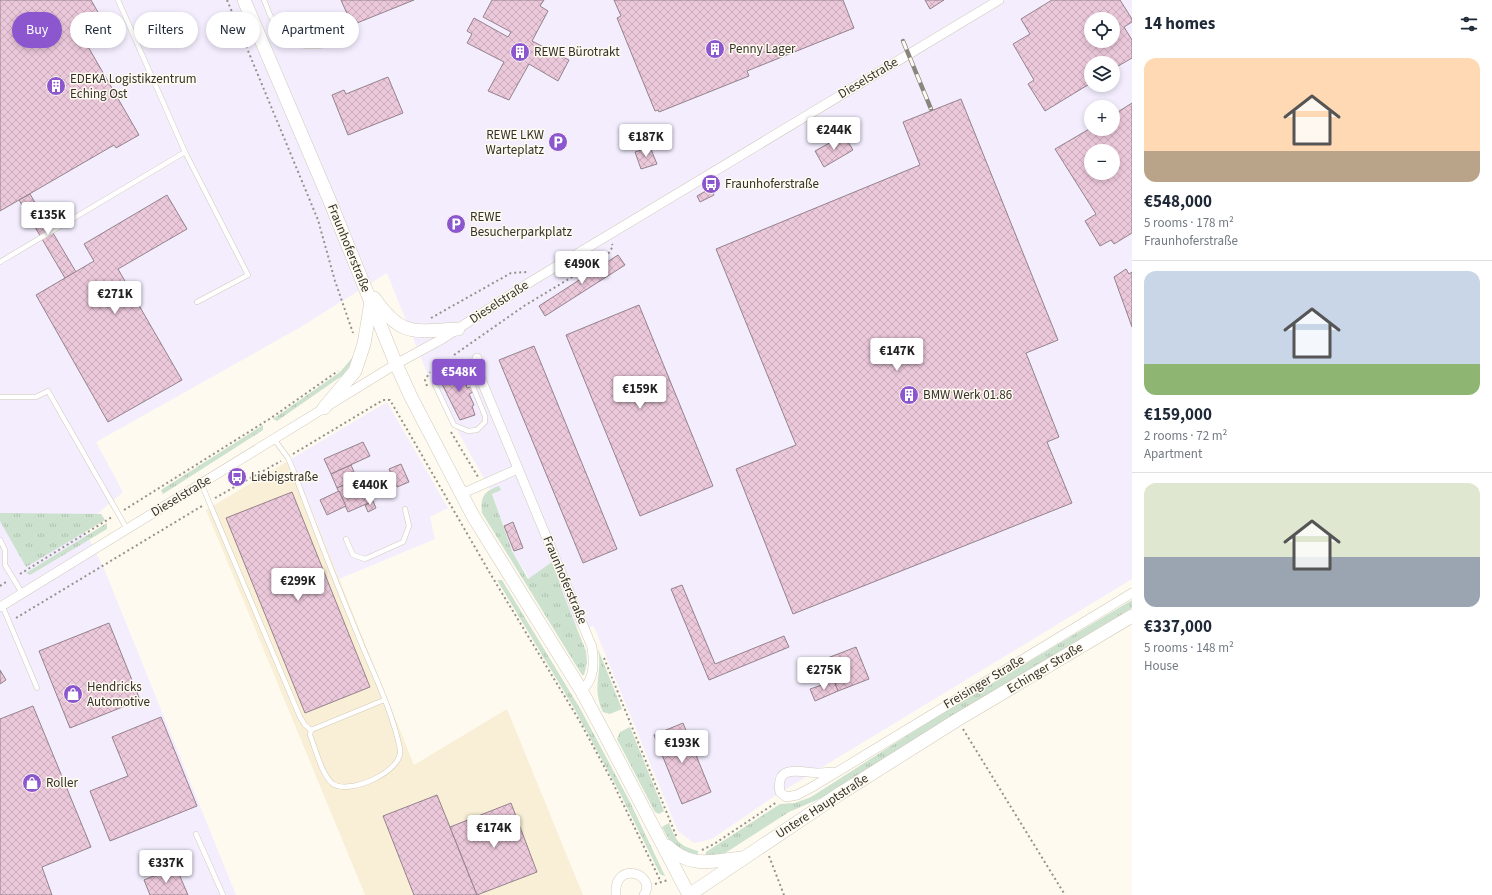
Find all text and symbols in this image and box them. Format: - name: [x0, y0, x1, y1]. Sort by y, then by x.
- chip: Buy: [12, 12, 62, 48]
- chip: Rent: [70, 12, 126, 48]
- chip: Filters: [134, 12, 198, 48]
- chip: New: [206, 12, 260, 48]
- chip: Apartment: [268, 12, 359, 48]
- map controls: [1084, 12, 1120, 180]
- button: locate: [1084, 12, 1120, 48]
- text: 14 homes: [1144, 12, 1215, 36]
- icon: filters: [1458, 13, 1480, 35]
- building icon: Penny Lager: [704, 38, 726, 60]
- place label: Penny Lager: [729, 40, 796, 58]
- building icon: REWE Bürotrakt: [509, 41, 531, 63]
- place label: REWE Bürotrakt: [534, 43, 620, 61]
- street label: Dieselstraße: [835, 53, 901, 103]
- button: layers: [1084, 56, 1120, 92]
- place label: EDEKA Logistikzentrum Eching Ost: [70, 70, 197, 103]
- building icon: EDEKA Logistikzentrum Eching Ost: [45, 75, 67, 97]
- icon: home: [1276, 84, 1348, 156]
- button: +: [1084, 100, 1120, 136]
- pin: €244K: [806, 117, 862, 151]
- text: €244K: [816, 121, 852, 139]
- pin: €187K: [618, 124, 674, 158]
- place label: REWE LKW Warteplatz: [485, 126, 544, 159]
- text: €187K: [628, 128, 664, 146]
- parking icon: REWE LKW Warteplatz: [547, 131, 569, 153]
- button: −: [1084, 144, 1120, 180]
- bus stop icon: Fraunhoferstraße: [700, 173, 722, 195]
- place label: Fraunhoferstraße: [725, 175, 819, 193]
- text: €548,000: [1144, 190, 1212, 214]
- street label: Fraunhoferstraße: [323, 201, 375, 295]
- pin: €135K: [20, 202, 76, 236]
- text: €135K: [30, 206, 66, 224]
- place label: REWE Besucherparkplatz: [470, 208, 572, 241]
- parking icon: REWE Besucherparkplatz: [445, 213, 467, 235]
- text: 5 rooms · 178 m²: [1144, 214, 1234, 232]
- text: Fraunhoferstraße: [1144, 232, 1238, 250]
- pin: €490K: [554, 251, 610, 285]
- text: €490K: [564, 255, 600, 273]
- street label: Dieselstraße: [466, 276, 532, 328]
- pin: €271K: [87, 281, 143, 315]
- text: €271K: [97, 285, 133, 303]
- icon: home: [1276, 297, 1348, 369]
- pin: €147K: [869, 338, 925, 372]
- text: €147K: [879, 342, 915, 360]
- pin: €548K: [431, 359, 487, 393]
- text: €548K: [441, 363, 477, 381]
- pin: €159K: [612, 376, 668, 410]
- text: €159K: [622, 380, 658, 398]
- building icon: BMW Werk 01.86: [898, 384, 920, 406]
- place label: BMW Werk 01.86: [923, 386, 1012, 404]
- text: €159,000: [1144, 403, 1212, 427]
- text: 2 rooms · 72 m²: [1144, 427, 1227, 445]
- text: Apartment: [1144, 445, 1202, 463]
- bus stop icon: Liebigstraße: [226, 466, 248, 488]
- place label: Liebigstraße: [251, 468, 318, 486]
- street label: Dieselstraße: [148, 471, 214, 521]
- pin: €440K: [342, 472, 398, 506]
- text: €440K: [352, 476, 388, 494]
- icon: home: [1276, 509, 1348, 581]
- street label: Fraunhoferstraße: [538, 533, 592, 627]
- pin: €299K: [270, 568, 326, 602]
- text: €299K: [280, 572, 316, 590]
- text: €337,000: [1144, 615, 1212, 639]
- street label: Echinger Straße: [1004, 638, 1086, 698]
- text: 5 rooms · 148 m²: [1144, 639, 1234, 657]
- street label: Freisinger Straße: [940, 651, 1028, 713]
- pin: €275K: [796, 657, 852, 691]
- text: House: [1144, 657, 1179, 675]
- text: €275K: [806, 661, 842, 679]
- place label: Hendricks Automotive: [87, 678, 150, 711]
- shop icon: Hendricks Automotive: [62, 683, 84, 705]
- pin: €193K: [654, 730, 710, 764]
- text: €193K: [664, 734, 700, 752]
- street label: Untere Hauptstraße: [772, 769, 872, 843]
- shop icon: Roller: [21, 772, 43, 794]
- place label: Roller: [46, 774, 78, 792]
- pin: €174K: [466, 815, 522, 849]
- text: €174K: [476, 819, 512, 837]
- pin: €337K: [138, 850, 194, 884]
- text: €337K: [148, 854, 184, 872]

